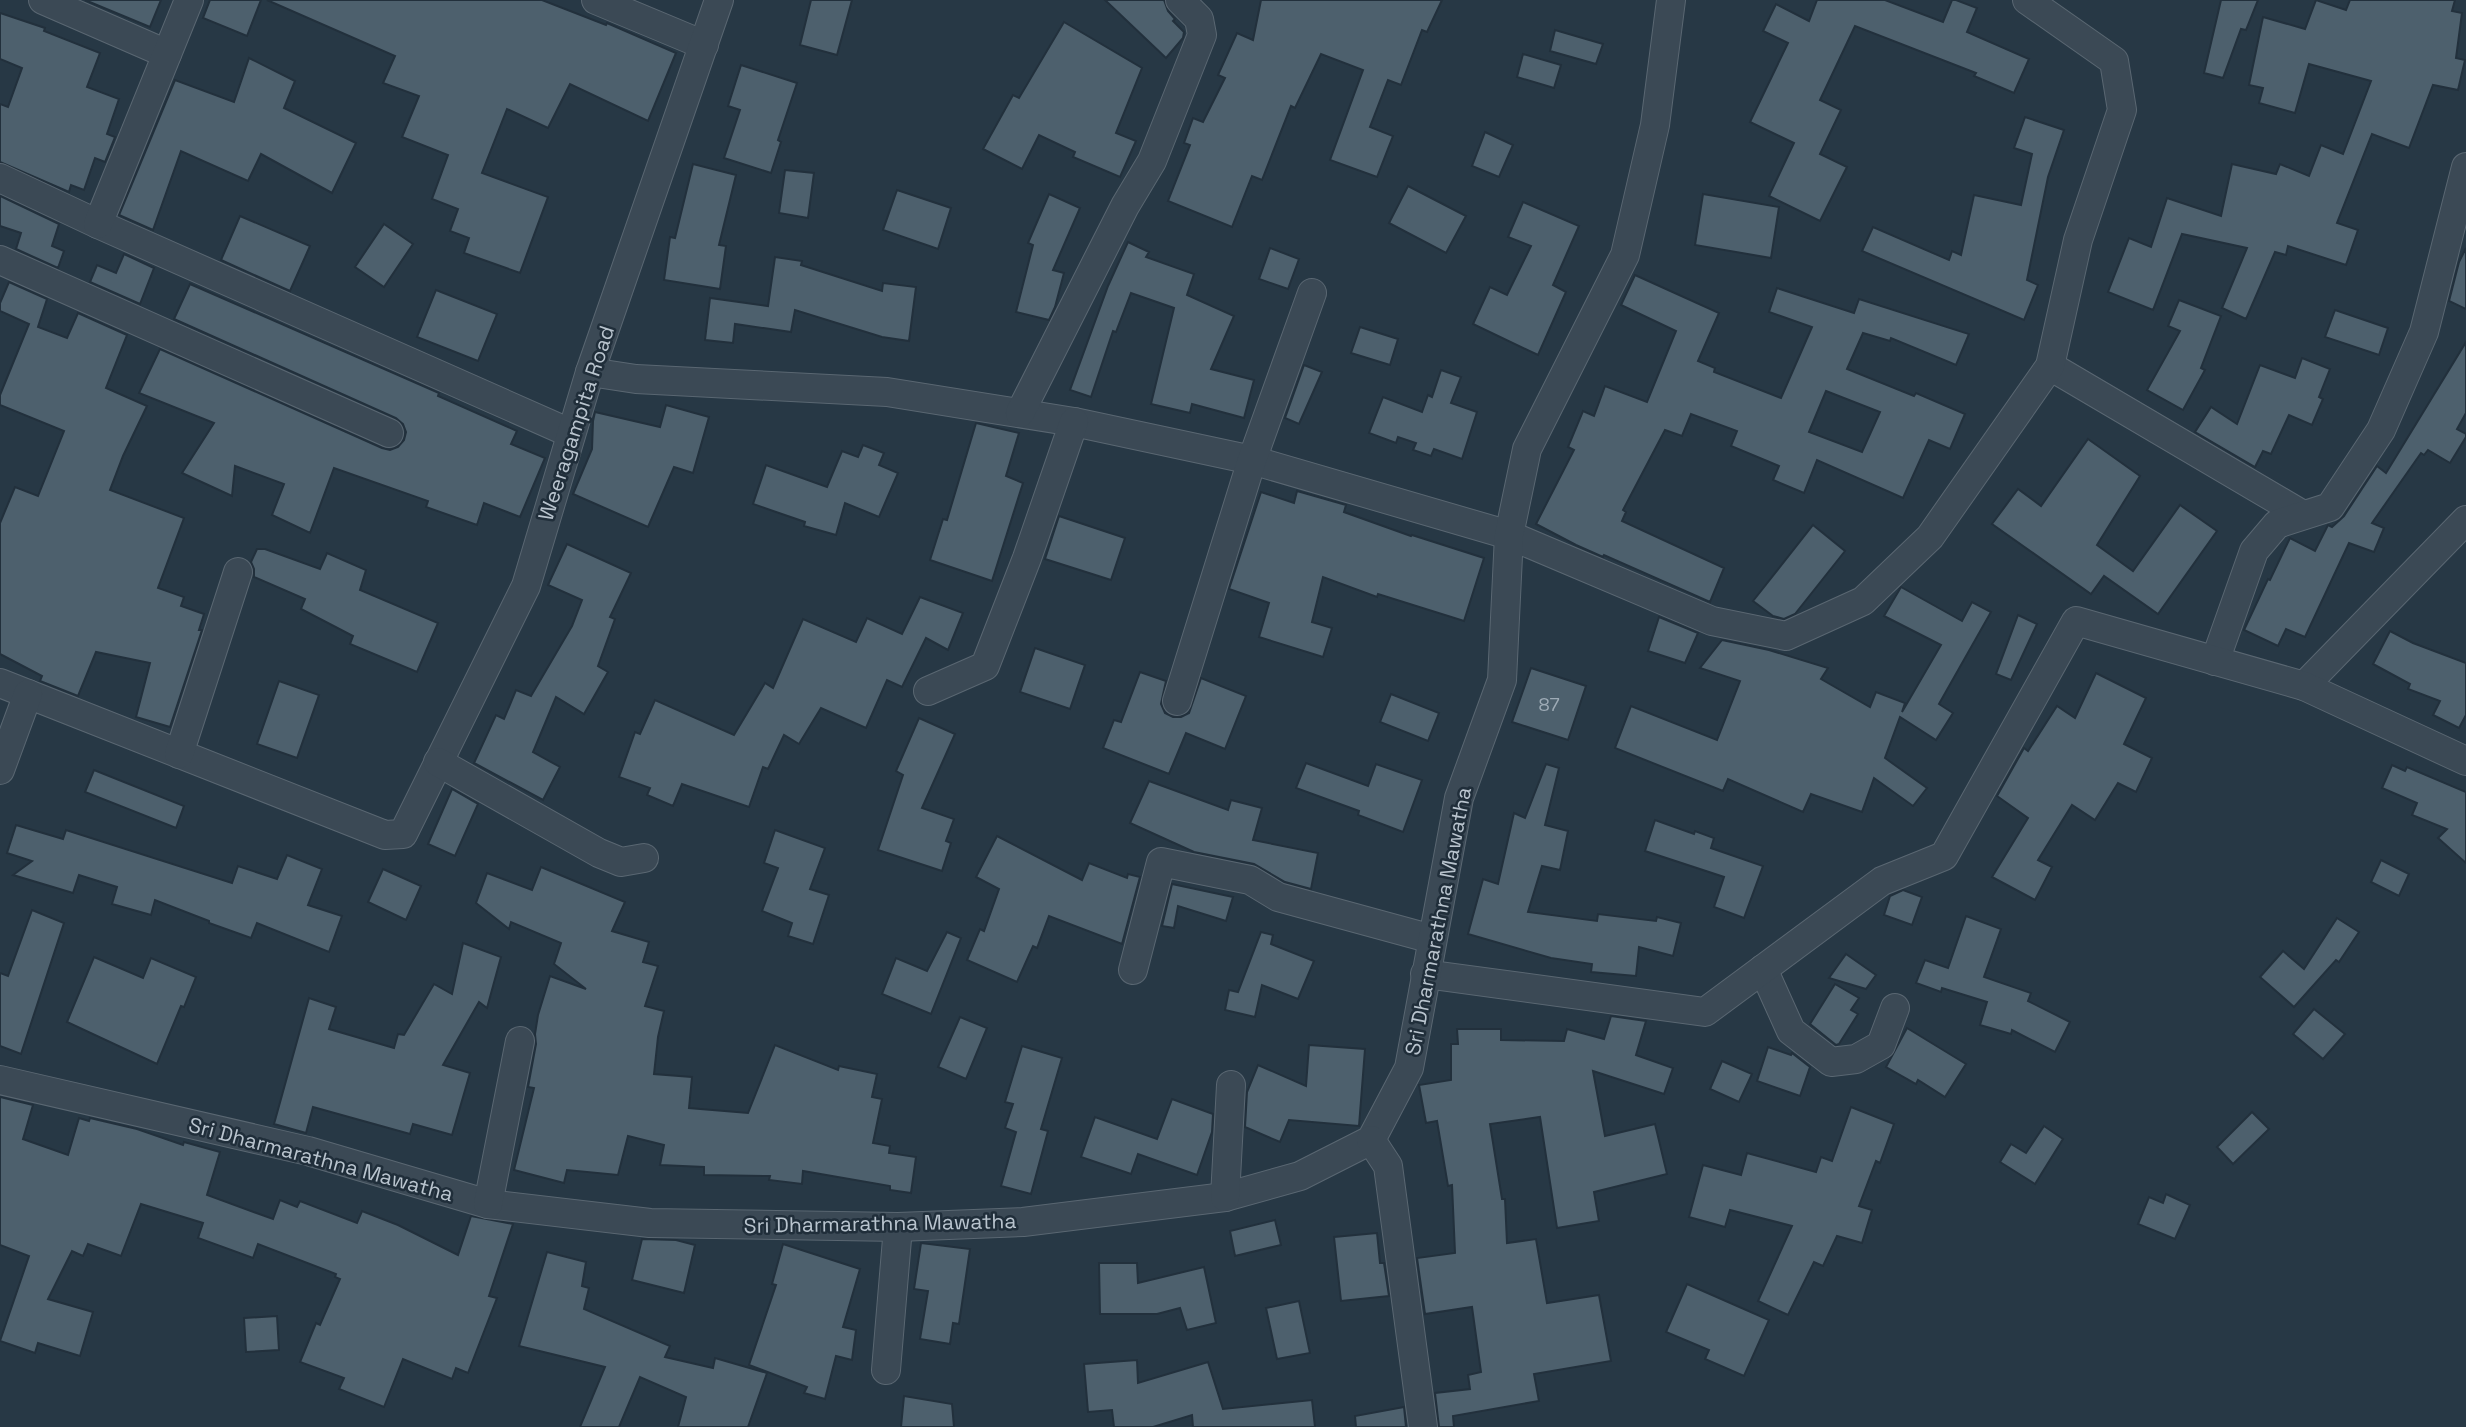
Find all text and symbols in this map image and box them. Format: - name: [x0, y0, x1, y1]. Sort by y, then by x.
- street label: Weeragampita Road: [532, 322, 620, 524]
- house number: 87: [1538, 693, 1560, 716]
- street label: Sri Dharmarathna Mawatha: [1399, 785, 1477, 1057]
- street label: Sri Dharmarathna Mawatha: [186, 1111, 456, 1207]
- street label: Sri Dharmarathna Mawatha: [743, 1207, 1017, 1239]

